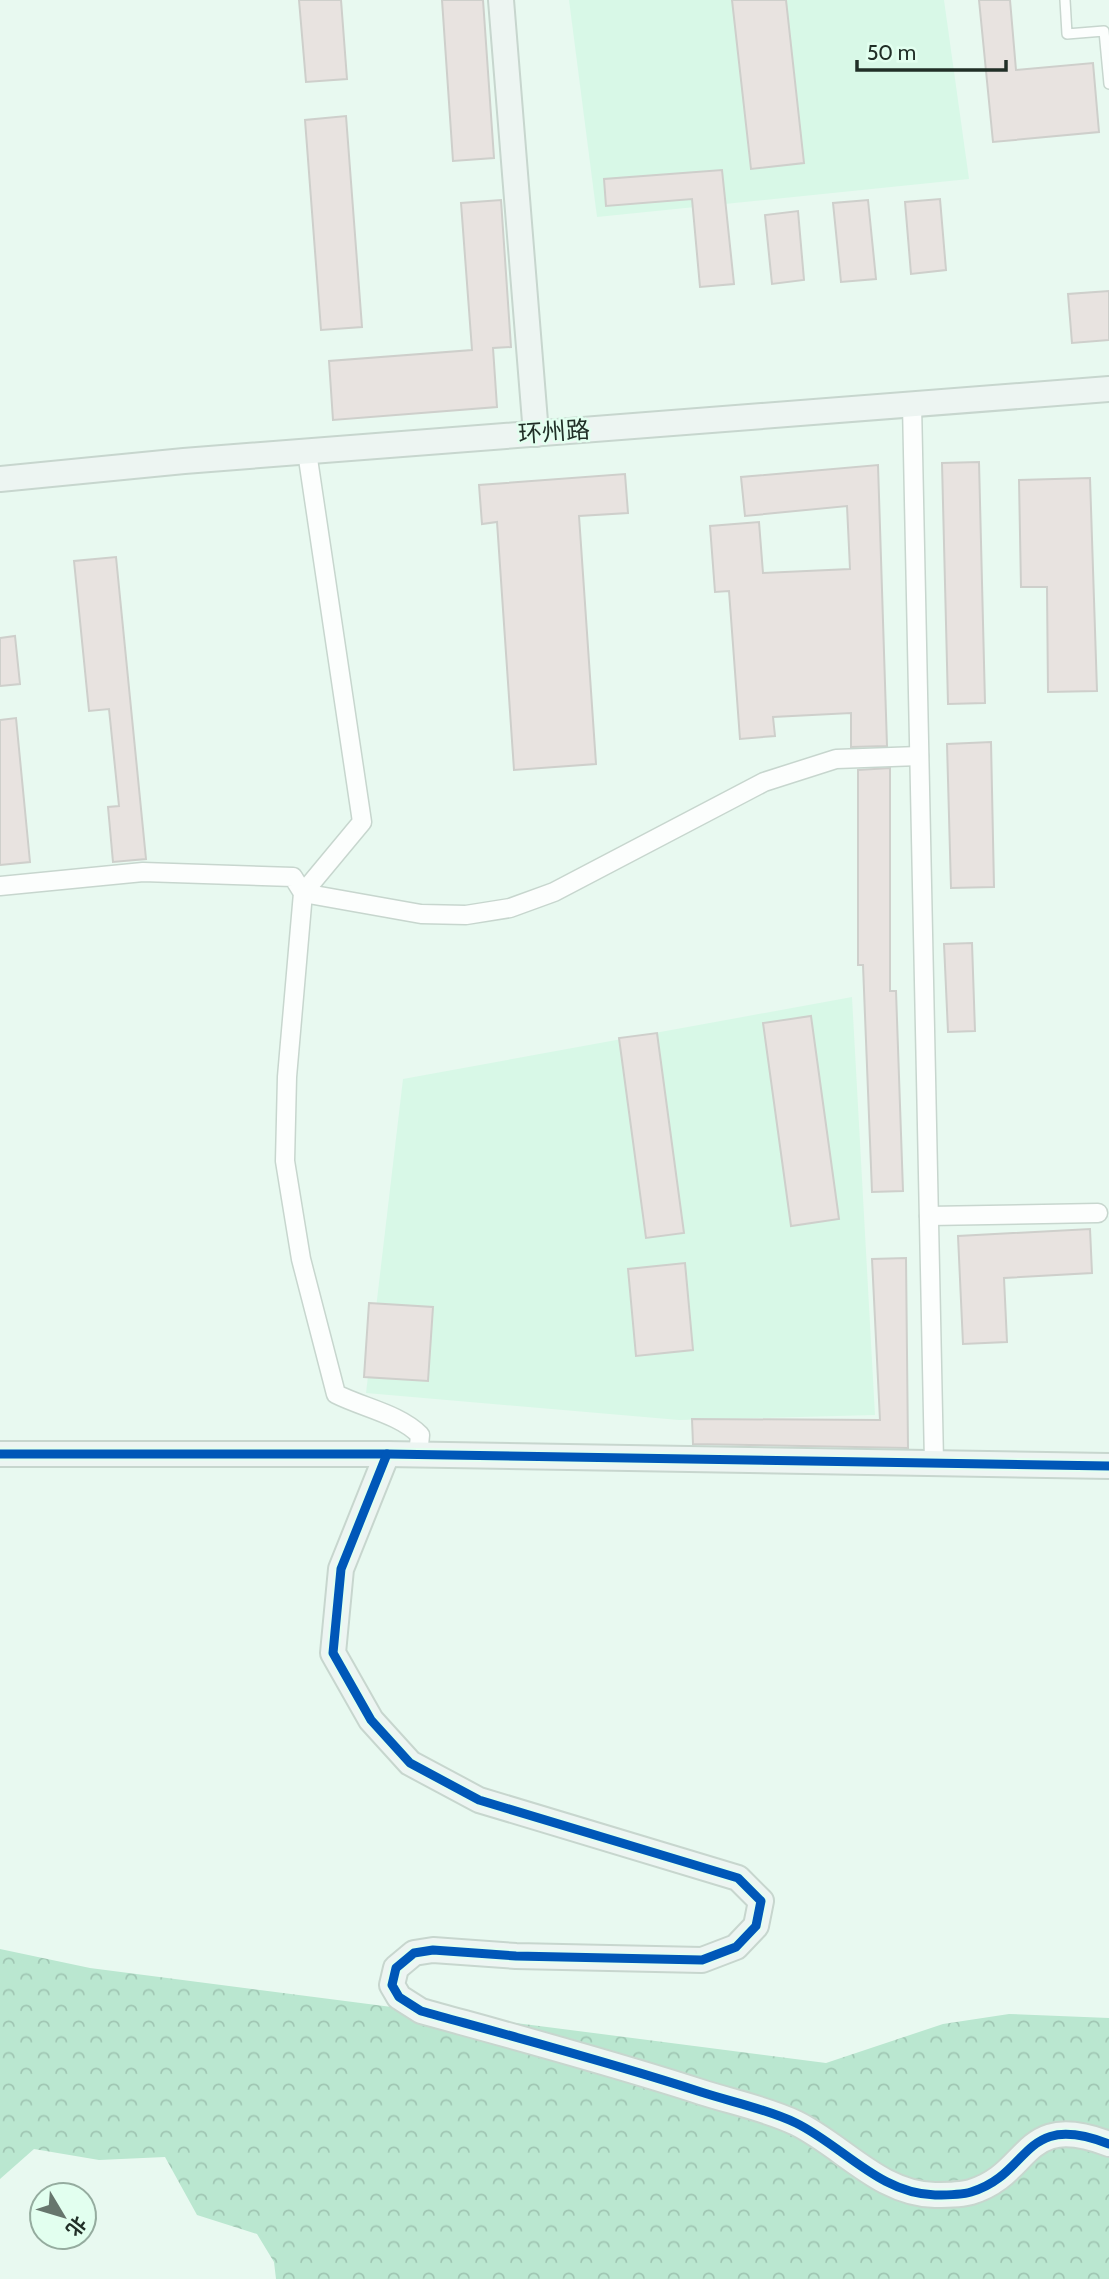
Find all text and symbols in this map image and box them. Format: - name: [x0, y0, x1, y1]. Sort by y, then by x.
- scale bar: [857, 28, 1006, 72]
- text: 50 m: [867, 40, 916, 65]
- street label: 环州路: [517, 415, 591, 448]
- north arrow: [28, 2181, 98, 2251]
- text: 北: [61, 2212, 91, 2241]

